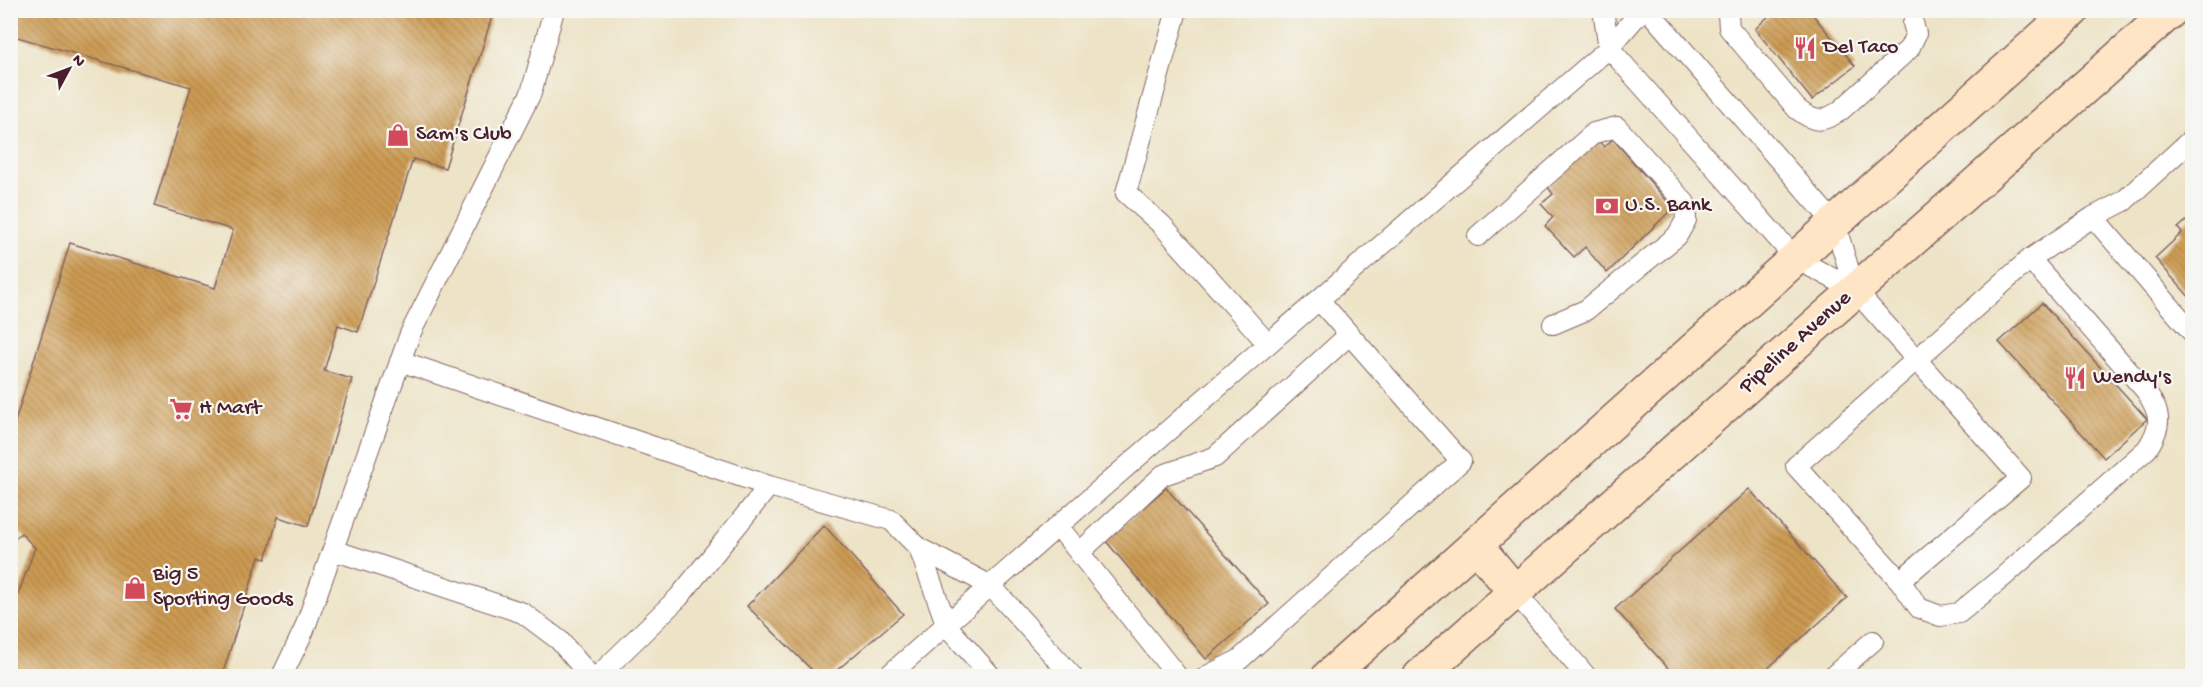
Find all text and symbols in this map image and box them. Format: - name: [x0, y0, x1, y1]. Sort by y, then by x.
- restaurant icon: Del Taco: [1792, 35, 1818, 61]
- place label: Del Taco: [1821, 35, 1898, 61]
- north arrow: [39, 39, 99, 99]
- text: N: [67, 51, 89, 72]
- shop icon: Sam's Club: [385, 122, 411, 148]
- place label: Sam's Club: [416, 122, 512, 148]
- bank icon: U.S. Bank: [1594, 193, 1620, 219]
- place label: U.S. Bank: [1625, 193, 1713, 219]
- street label: Pipeline Avenue: [1734, 285, 1858, 401]
- restaurant icon: Wendy's: [2062, 365, 2088, 391]
- place label: Wendy's: [2093, 365, 2172, 391]
- supermarket icon: H Mart: [168, 396, 194, 422]
- place label: H Mart: [199, 396, 263, 422]
- place label: Big 5 Sporting Goods: [152, 562, 294, 613]
- shop icon: Big 5 Sporting Goods: [122, 575, 148, 601]

